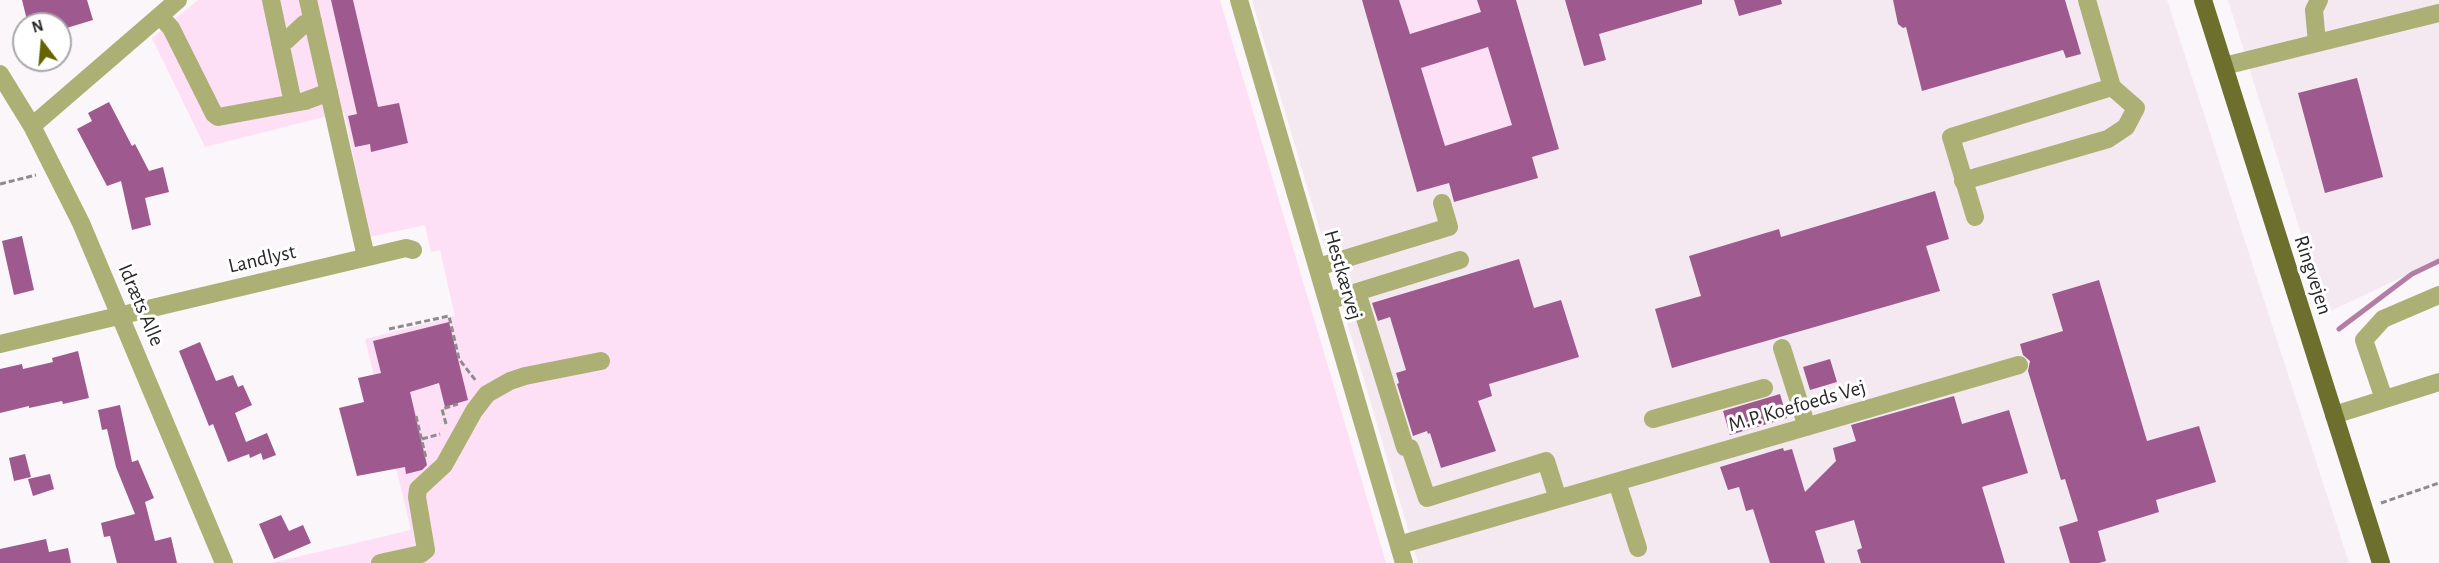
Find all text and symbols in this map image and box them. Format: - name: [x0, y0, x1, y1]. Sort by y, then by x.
- north arrow: [12, 12, 72, 72]
- text: N: [30, 17, 45, 36]
- street label: Hestkærvej: [1318, 227, 1368, 323]
- street label: Ringvejen: [2288, 232, 2338, 318]
- street label: Landlyst: [226, 239, 298, 279]
- street label: Idræts Alle: [112, 260, 170, 350]
- street label: M.P. Koefoeds Vej: [1725, 374, 1869, 438]

